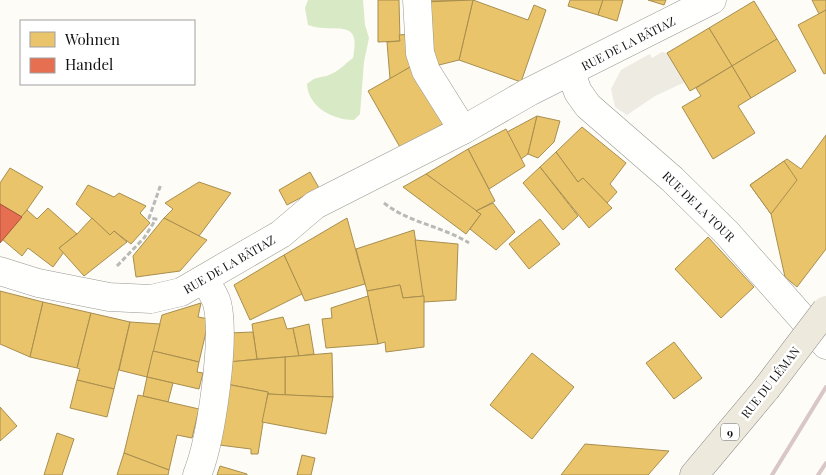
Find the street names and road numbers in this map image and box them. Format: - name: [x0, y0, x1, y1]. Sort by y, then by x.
- street label: RUE DE LA BÂTIAZ: [578, 12, 678, 74]
- street label: RUE DE LA TOUR: [659, 167, 739, 245]
- street label: RUE DE LA BÂTIAZ: [180, 231, 278, 297]
- street label: RUE DU LÉMAN: [737, 343, 803, 421]
- road number: 9: [721, 424, 739, 441]

